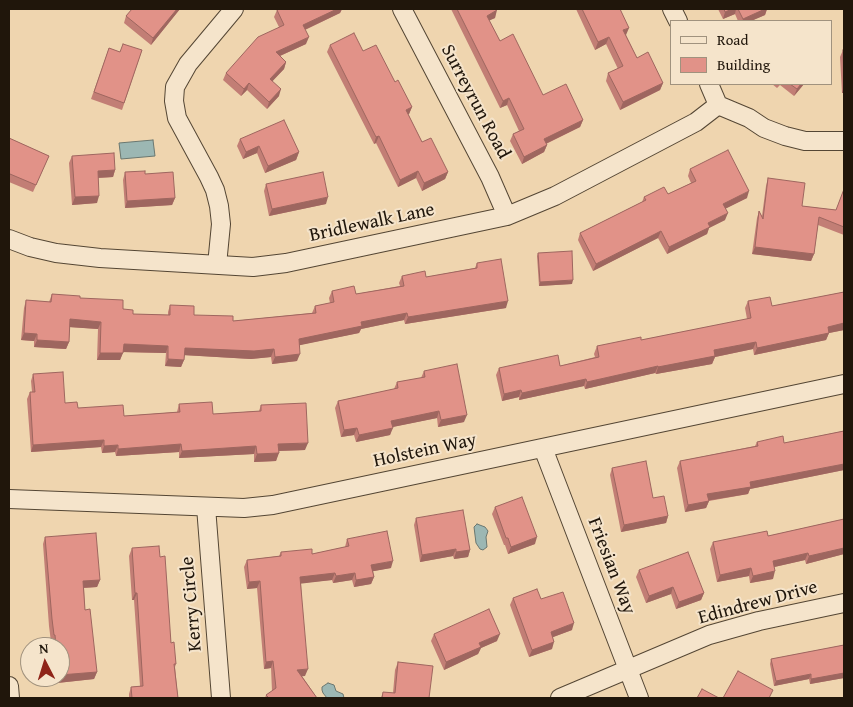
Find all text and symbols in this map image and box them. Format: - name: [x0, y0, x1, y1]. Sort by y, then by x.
- legend: [670, 20, 833, 85]
- text: Road: [717, 29, 748, 50]
- street label: Surreyrun Road: [435, 41, 515, 163]
- text: Building: [717, 54, 770, 75]
- street label: Bridlewalk Lane: [307, 199, 437, 247]
- street label: Holstein Way: [371, 429, 479, 473]
- street label: Friesian Way: [582, 514, 640, 618]
- street label: Kerry Circle: [177, 556, 207, 652]
- street label: Edindrew Drive: [696, 576, 820, 630]
- north arrow: [20, 637, 70, 687]
- text: N: [38, 638, 49, 658]

